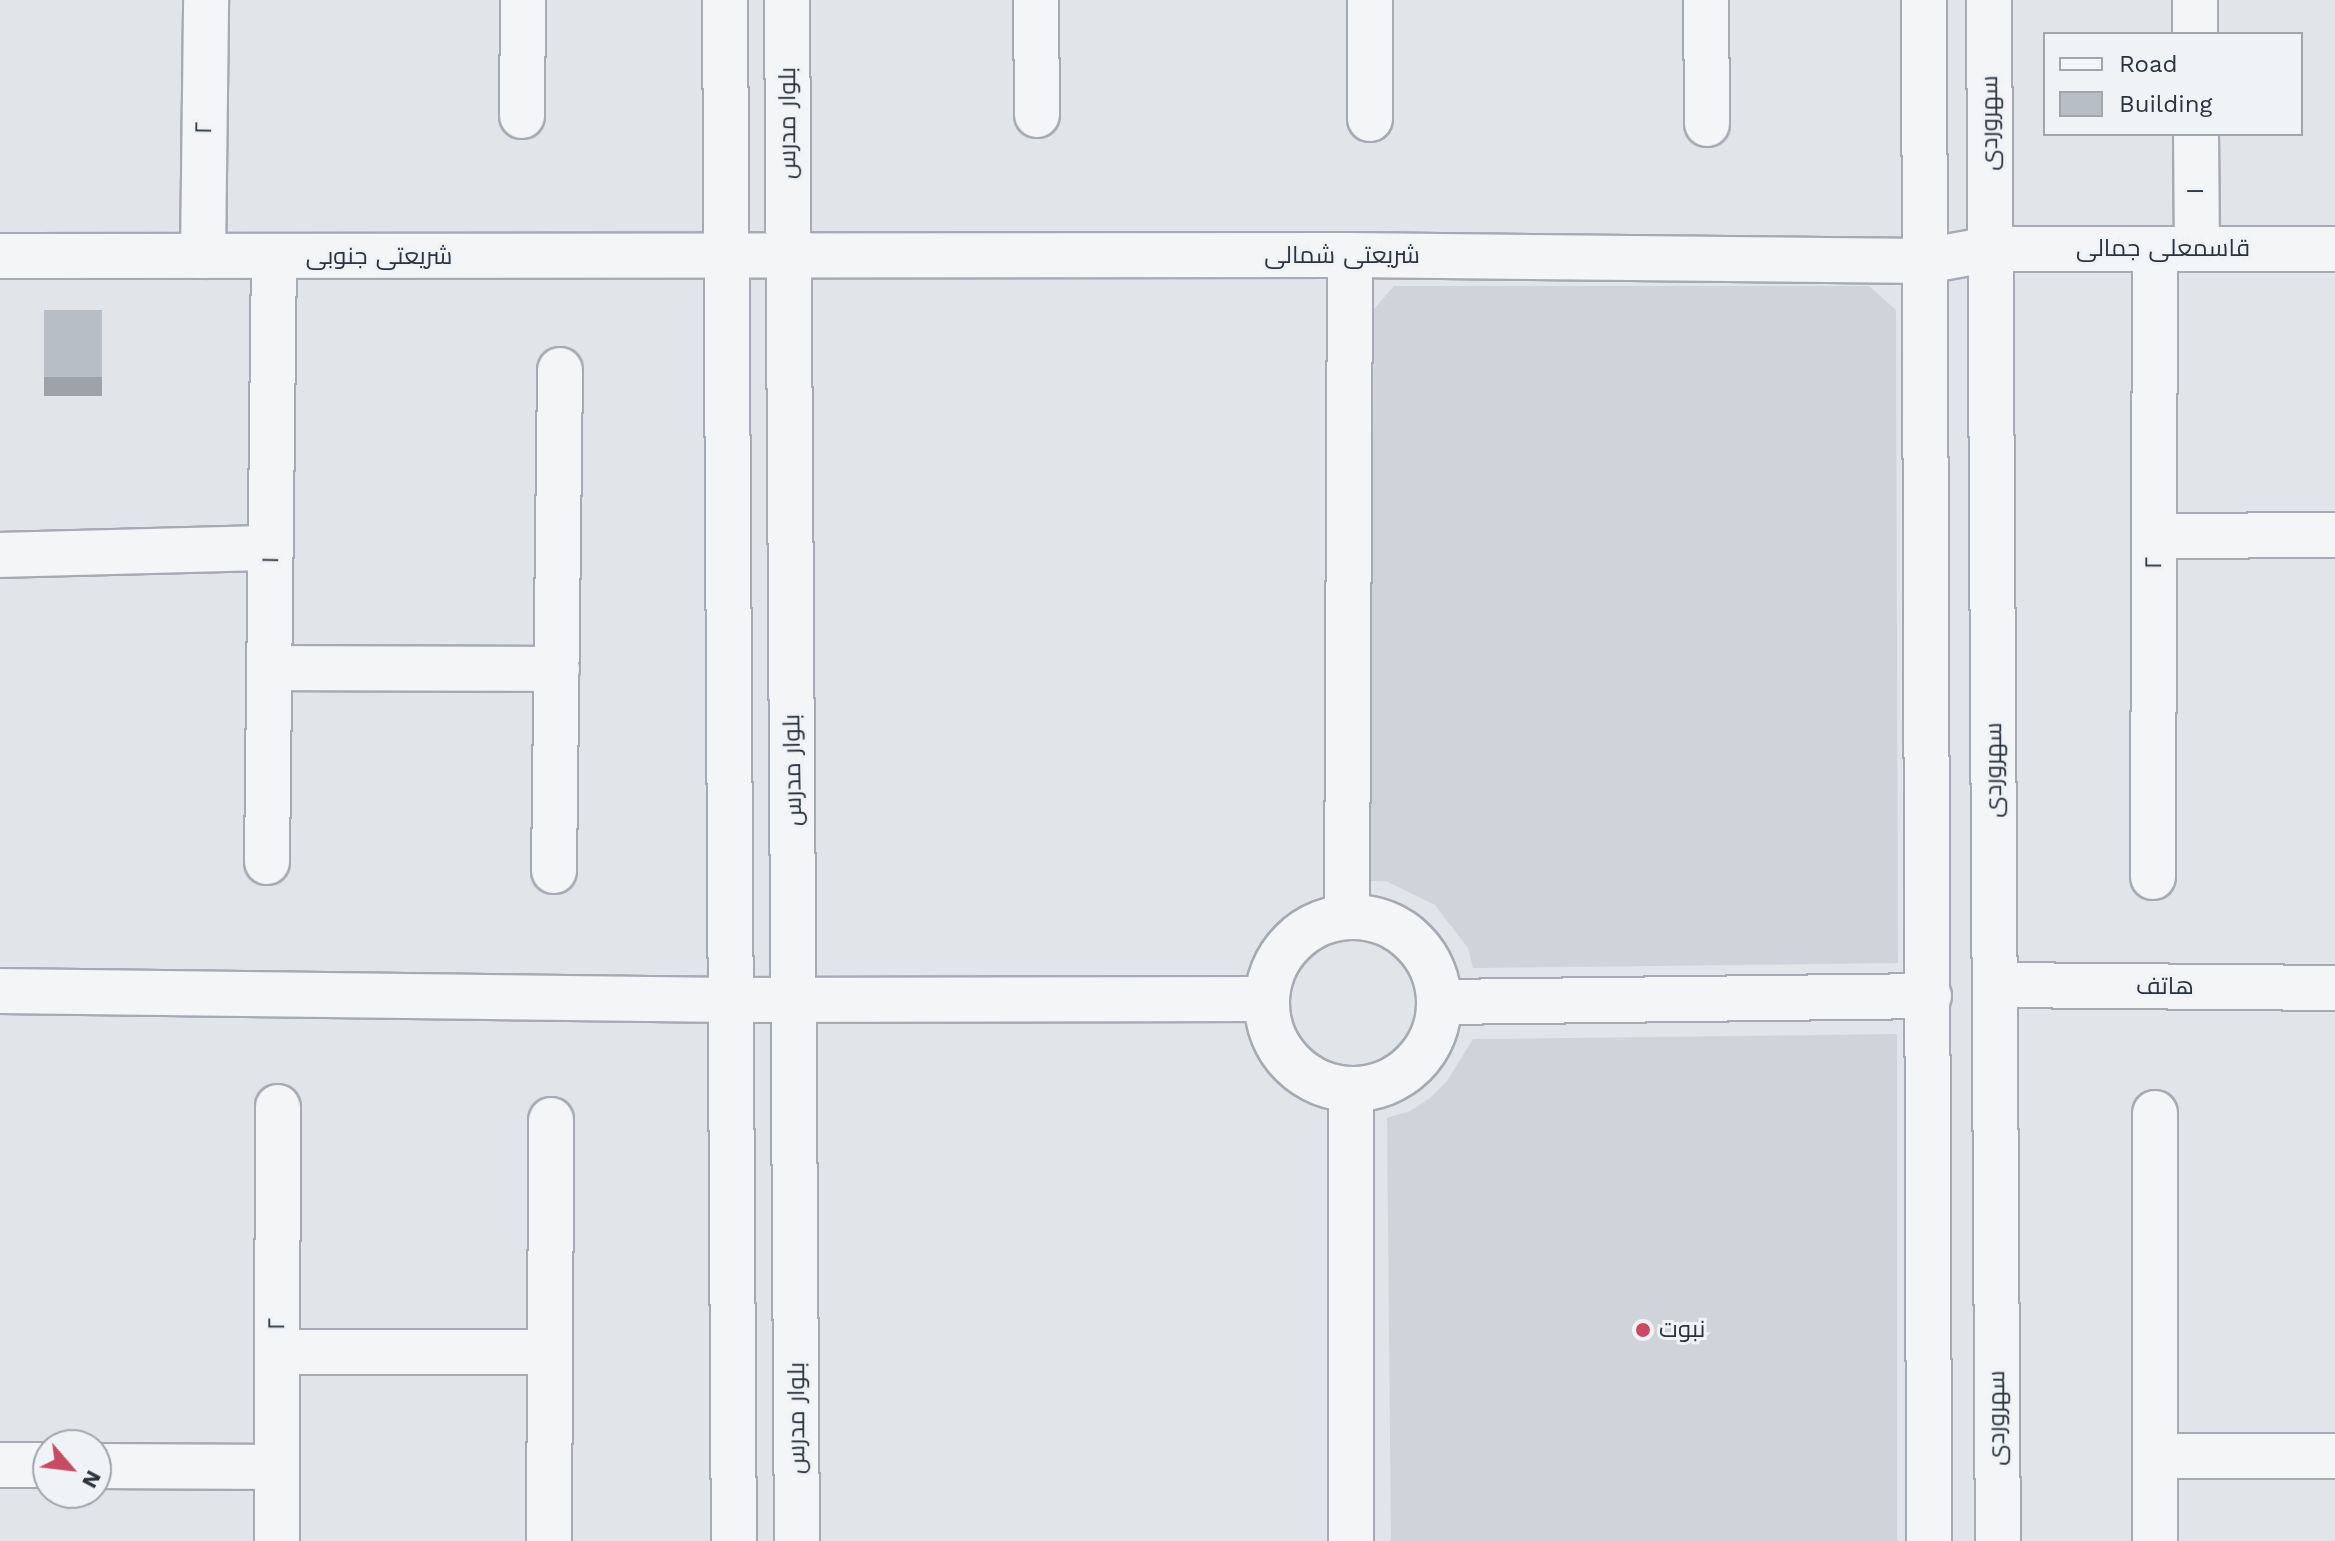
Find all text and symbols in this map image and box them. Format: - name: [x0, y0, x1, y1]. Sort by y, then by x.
- legend: [2043, 32, 2303, 136]
- text: Road: [2119, 50, 2178, 78]
- street label: بلوار مدرس: [774, 67, 802, 179]
- street label: سهروردی: [1976, 75, 2004, 171]
- text: Building: [2119, 90, 2212, 118]
- street label: ۲: [189, 121, 219, 135]
- street label: ۱: [2182, 187, 2210, 195]
- street label: قاسمعلی جمالی: [2076, 235, 2250, 263]
- street label: شریعتی شمالی: [1264, 242, 1420, 270]
- street label: شریعتی جنوبی: [306, 243, 452, 271]
- street label: ۱: [257, 556, 285, 564]
- street label: ۲: [2140, 557, 2168, 569]
- street label: بلوار مدرس: [778, 714, 808, 826]
- street label: سهروردی: [1980, 722, 2008, 818]
- street label: هاتف: [2136, 973, 2194, 1001]
- place label: نبوت: [1659, 1316, 1705, 1344]
- street label: ۲: [263, 1318, 291, 1330]
- marker: نبوت: [1634, 1321, 1652, 1339]
- street label: بلوار مدرس: [783, 1362, 811, 1474]
- street label: سهروردی: [1983, 1370, 2011, 1466]
- north arrow: [32, 1429, 112, 1509]
- text: N: [77, 1466, 107, 1493]

